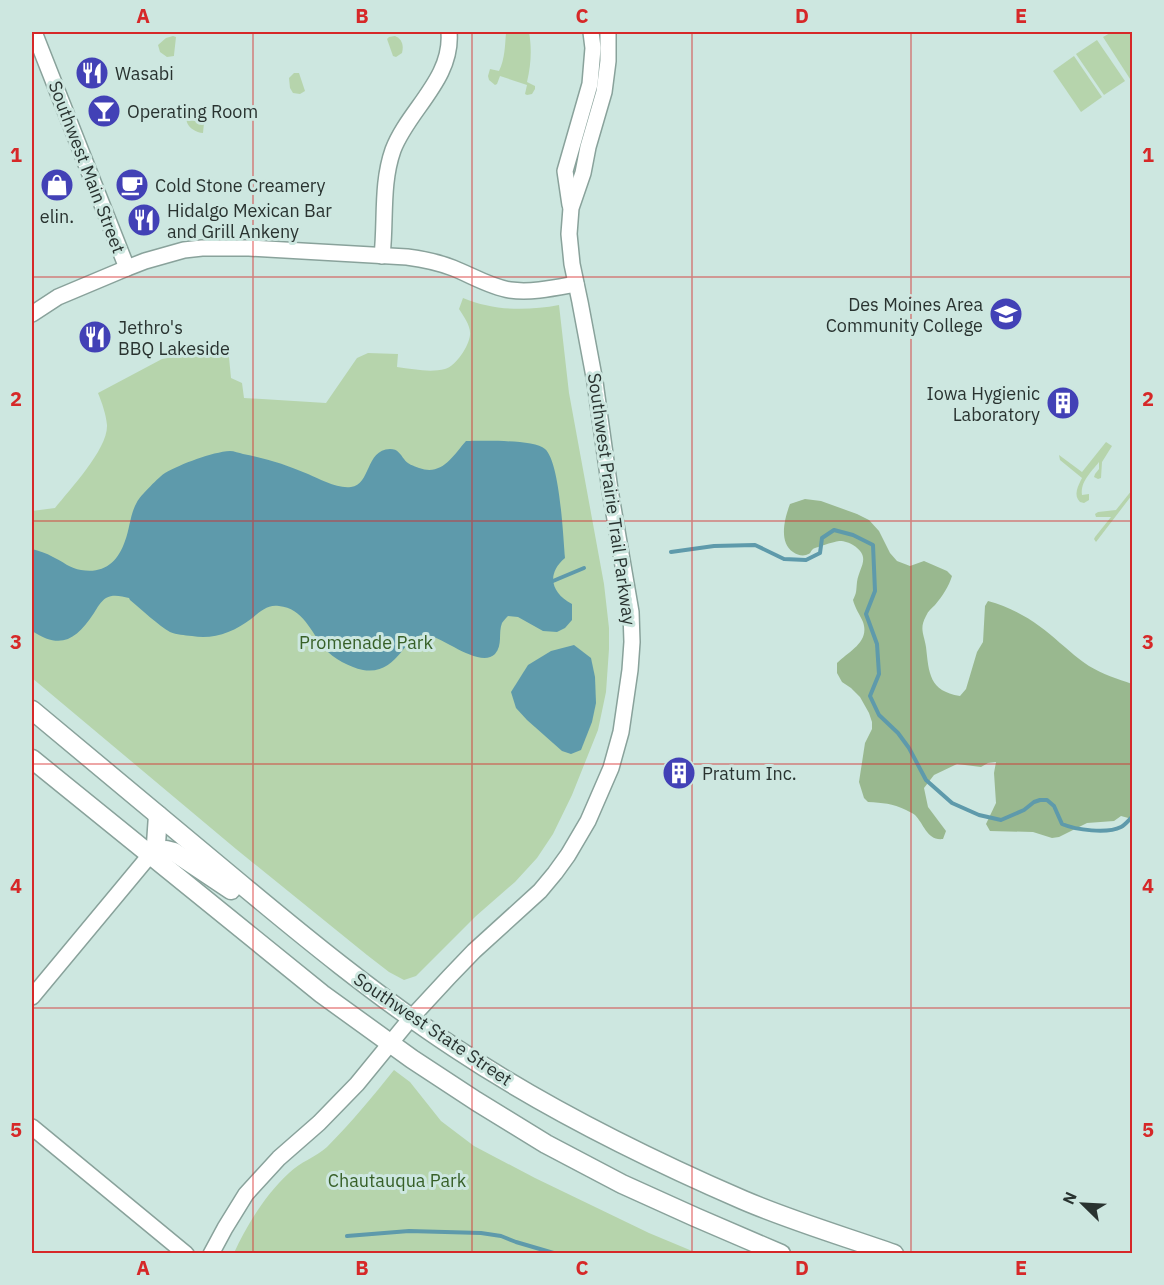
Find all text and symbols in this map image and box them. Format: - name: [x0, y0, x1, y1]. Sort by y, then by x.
- text: A: [136, 2, 150, 29]
- text: B: [355, 2, 369, 29]
- text: C: [575, 2, 589, 29]
- text: D: [795, 2, 809, 29]
- text: E: [1015, 2, 1027, 29]
- restaurant icon: Wasabi: [74, 55, 110, 91]
- place label: Wasabi: [115, 62, 174, 85]
- street label: Southwest Main Street: [44, 78, 130, 256]
- bar icon: Operating Room: [86, 93, 122, 129]
- place label: Operating Room: [127, 100, 258, 123]
- text: 1: [10, 141, 22, 168]
- text: 1: [1142, 141, 1154, 168]
- shop icon: elin.: [39, 167, 75, 203]
- cafe icon: Cold Stone Creamery: [114, 167, 150, 203]
- place label: Cold Stone Creamery: [155, 174, 326, 197]
- place label: Hidalgo Mexican Bar and Grill Ankeny: [167, 199, 332, 243]
- restaurant icon: Hidalgo Mexican Bar and Grill Ankeny: [126, 202, 162, 238]
- place label: elin.: [40, 205, 74, 228]
- place label: Des Moines Area Community College: [826, 293, 983, 337]
- school or university icon: Des Moines Area Community College: [988, 296, 1024, 332]
- place label: Jethro's BBQ Lakeside: [118, 316, 230, 360]
- restaurant icon: Jethro's BBQ Lakeside: [77, 319, 113, 355]
- street label: Southwest Prairie Trail Parkway: [583, 371, 641, 627]
- place label: Iowa Hygienic Laboratory: [927, 382, 1040, 426]
- text: 2: [10, 385, 22, 412]
- building icon: Iowa Hygienic Laboratory: [1045, 385, 1081, 421]
- text: 2: [1142, 385, 1154, 412]
- text: 3: [10, 628, 22, 655]
- text: 3: [1142, 628, 1154, 655]
- park label: Promenade Park: [299, 631, 433, 654]
- building icon: Pratum Inc.: [661, 755, 697, 791]
- place label: Pratum Inc.: [702, 762, 797, 785]
- text: 4: [10, 872, 22, 899]
- text: 4: [1142, 872, 1154, 899]
- street label: Southwest State Street: [349, 967, 517, 1091]
- text: 5: [10, 1116, 22, 1143]
- text: 5: [1142, 1116, 1154, 1143]
- park label: Chautauqua Park: [328, 1169, 467, 1192]
- north arrow: [1053, 1174, 1113, 1234]
- text: N: [1058, 1189, 1081, 1207]
- text: A: [136, 1254, 150, 1281]
- text: B: [355, 1254, 369, 1281]
- text: C: [575, 1254, 589, 1281]
- text: D: [795, 1254, 809, 1281]
- text: E: [1015, 1254, 1027, 1281]

